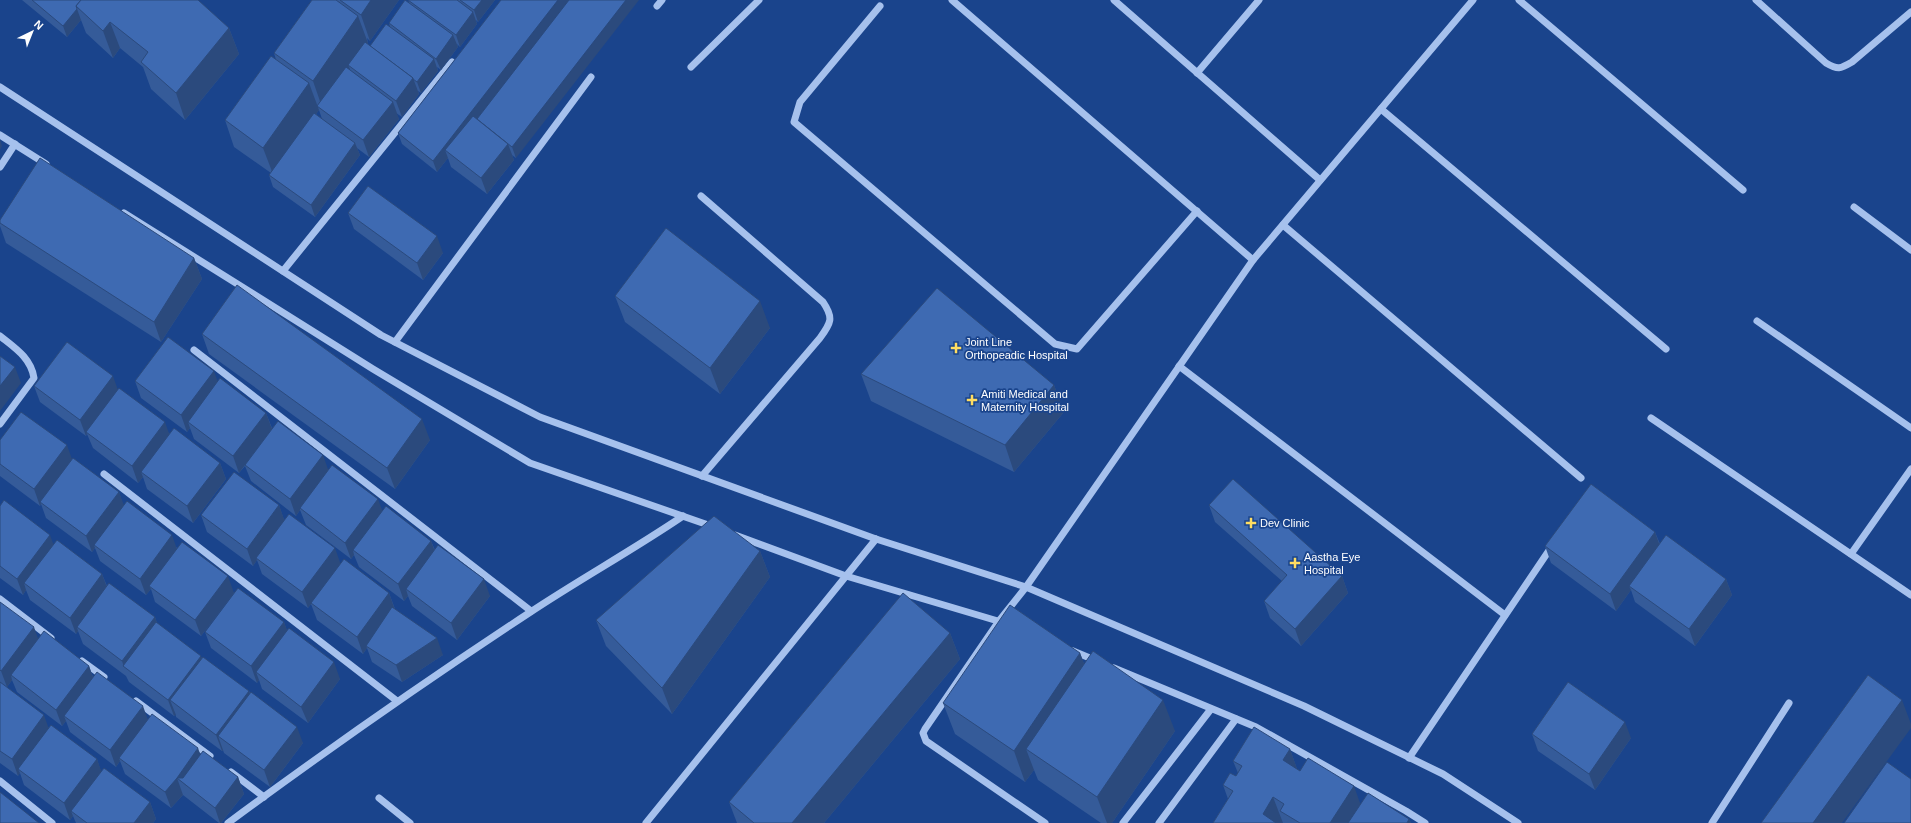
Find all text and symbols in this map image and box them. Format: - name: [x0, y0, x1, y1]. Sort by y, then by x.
- north arrow: [12, 12, 52, 52]
- text: N: [32, 18, 46, 32]
- place label: Joint Line Orthopeadic Hospital: [965, 336, 1068, 361]
- marker: Joint Line Orthopeadic Hospital: [950, 342, 962, 354]
- place label: Amiti Medical and Maternity Hospital: [981, 388, 1069, 413]
- marker: Amiti Medical and Maternity Hospital: [966, 394, 978, 406]
- marker: Dev Clinic: [1245, 517, 1257, 529]
- place label: Dev Clinic: [1260, 517, 1310, 529]
- place label: Aastha Eye Hospital: [1304, 551, 1360, 576]
- marker: Aastha Eye Hospital: [1289, 557, 1301, 569]

